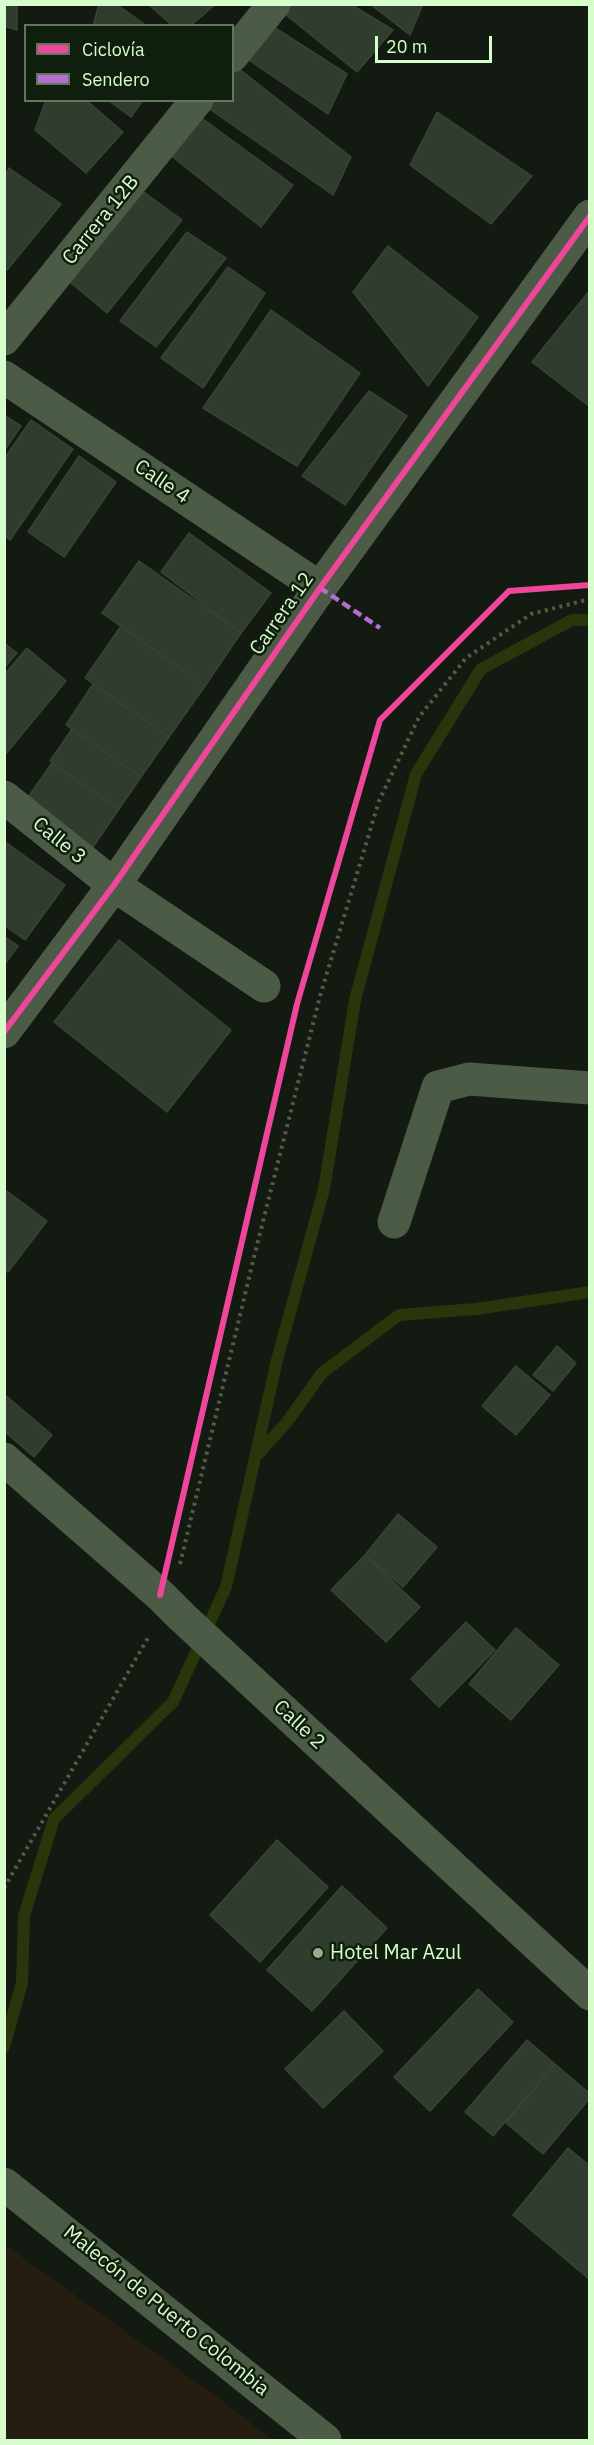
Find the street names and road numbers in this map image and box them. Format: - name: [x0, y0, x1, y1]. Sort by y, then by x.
- street label: Carrera 12B: [58, 170, 144, 270]
- street label: Calle 4: [130, 455, 194, 509]
- street label: Carrera 12: [245, 568, 319, 660]
- street label: Calle 3: [28, 812, 90, 870]
- street label: Calle 2: [268, 1695, 330, 1755]
- street label: Malecón de Puerto Colombia: [58, 2221, 274, 2401]

